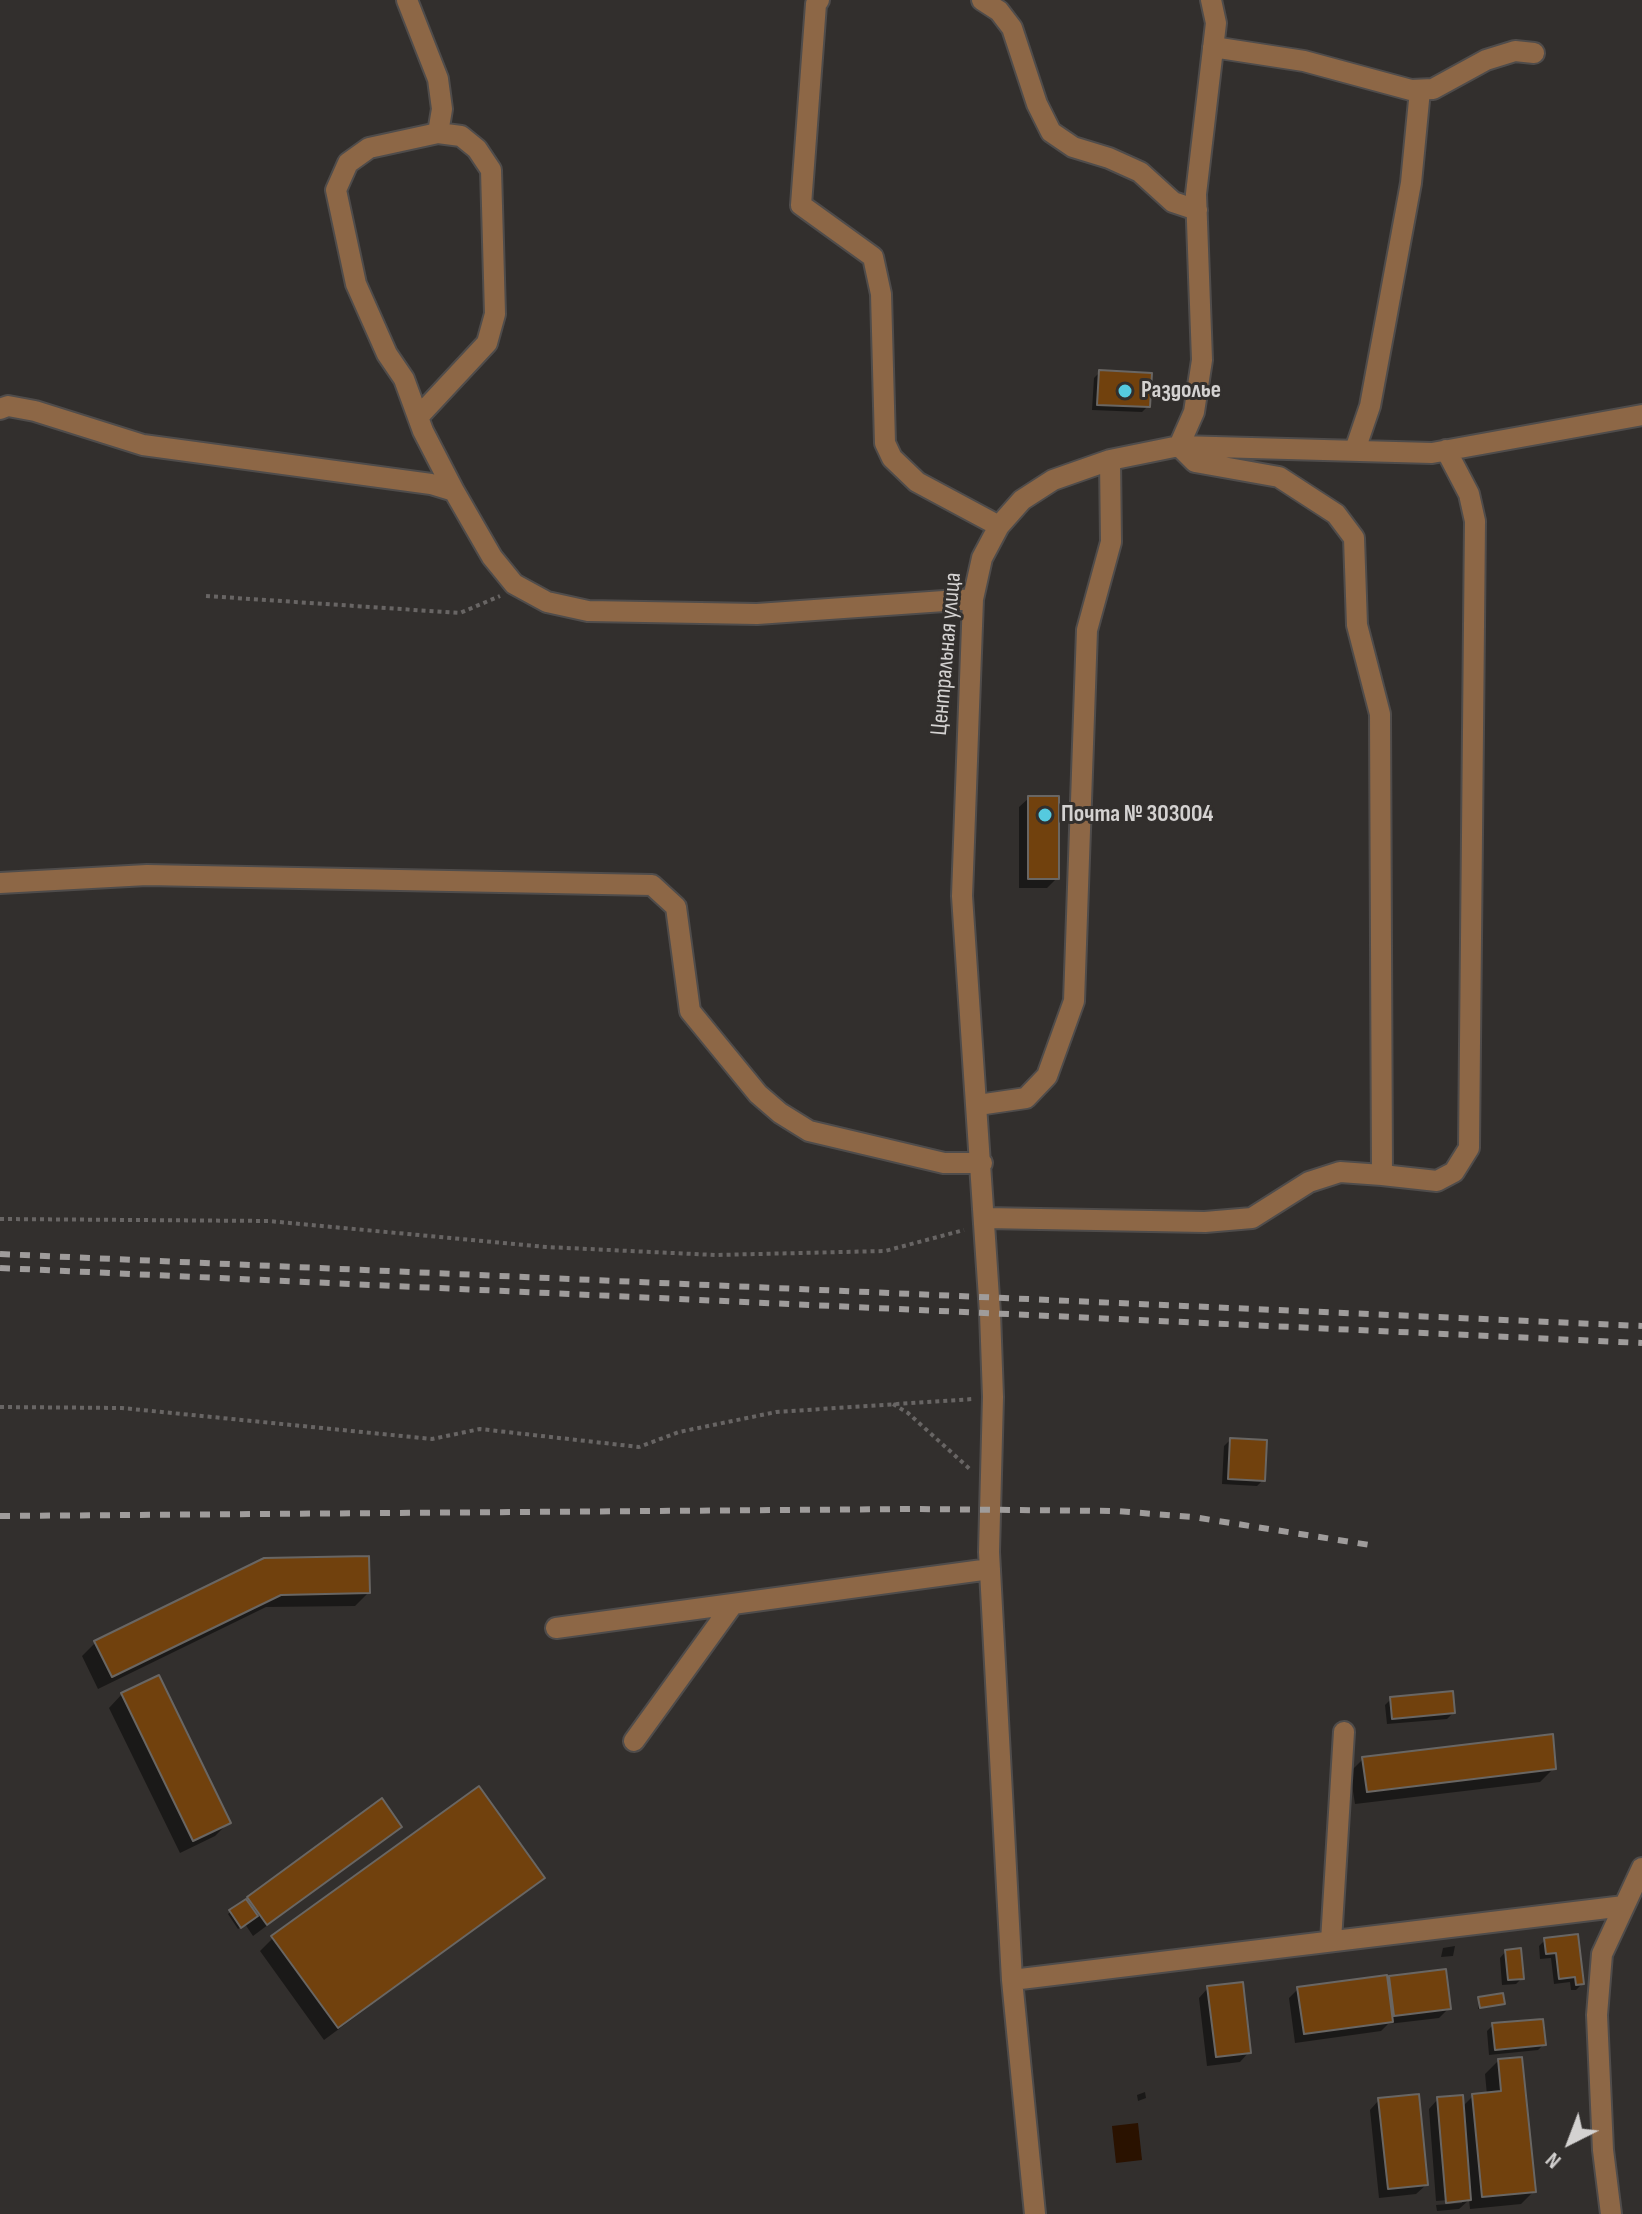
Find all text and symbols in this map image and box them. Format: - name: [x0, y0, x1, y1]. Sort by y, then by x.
- place label: Раздолье: [1141, 377, 1221, 405]
- marker: Раздолье: [1116, 382, 1134, 400]
- street label: Центральная улица: [926, 571, 968, 737]
- place label: Почта № 303004: [1061, 801, 1213, 829]
- marker: Почта № 303004: [1036, 806, 1054, 824]
- north arrow: [1530, 2102, 1610, 2182]
- text: N: [1540, 2146, 1567, 2174]

